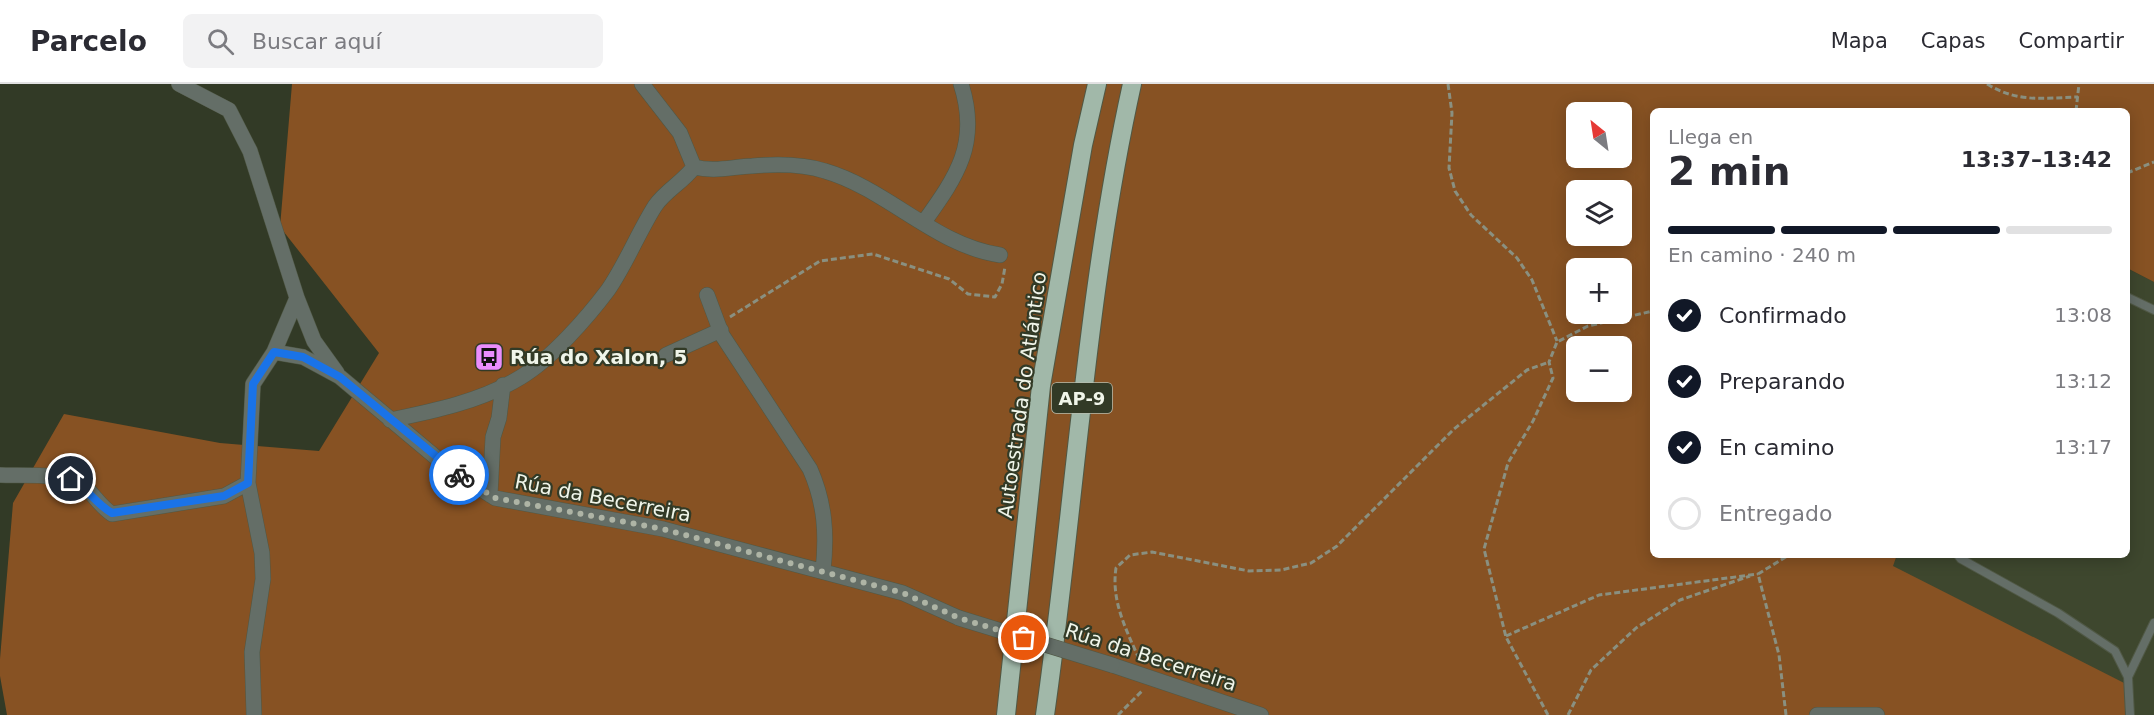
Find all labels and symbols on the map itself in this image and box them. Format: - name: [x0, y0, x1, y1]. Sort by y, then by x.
- north arrow: [1566, 102, 1632, 168]
- street label: Autoestrada do Atlántico: [993, 270, 1051, 520]
- bus stop icon: Rúa do Xalon, 5: [473, 341, 505, 373]
- place label: Rúa do Xalon, 5: [510, 345, 687, 369]
- road number: AP-9: [1052, 383, 1112, 413]
- courier: [429, 445, 489, 505]
- pin: [45, 453, 96, 504]
- street label: Rúa da Becerreira: [513, 469, 693, 527]
- pin: [998, 612, 1049, 663]
- street label: Rúa da Becerreira: [1062, 618, 1240, 696]

